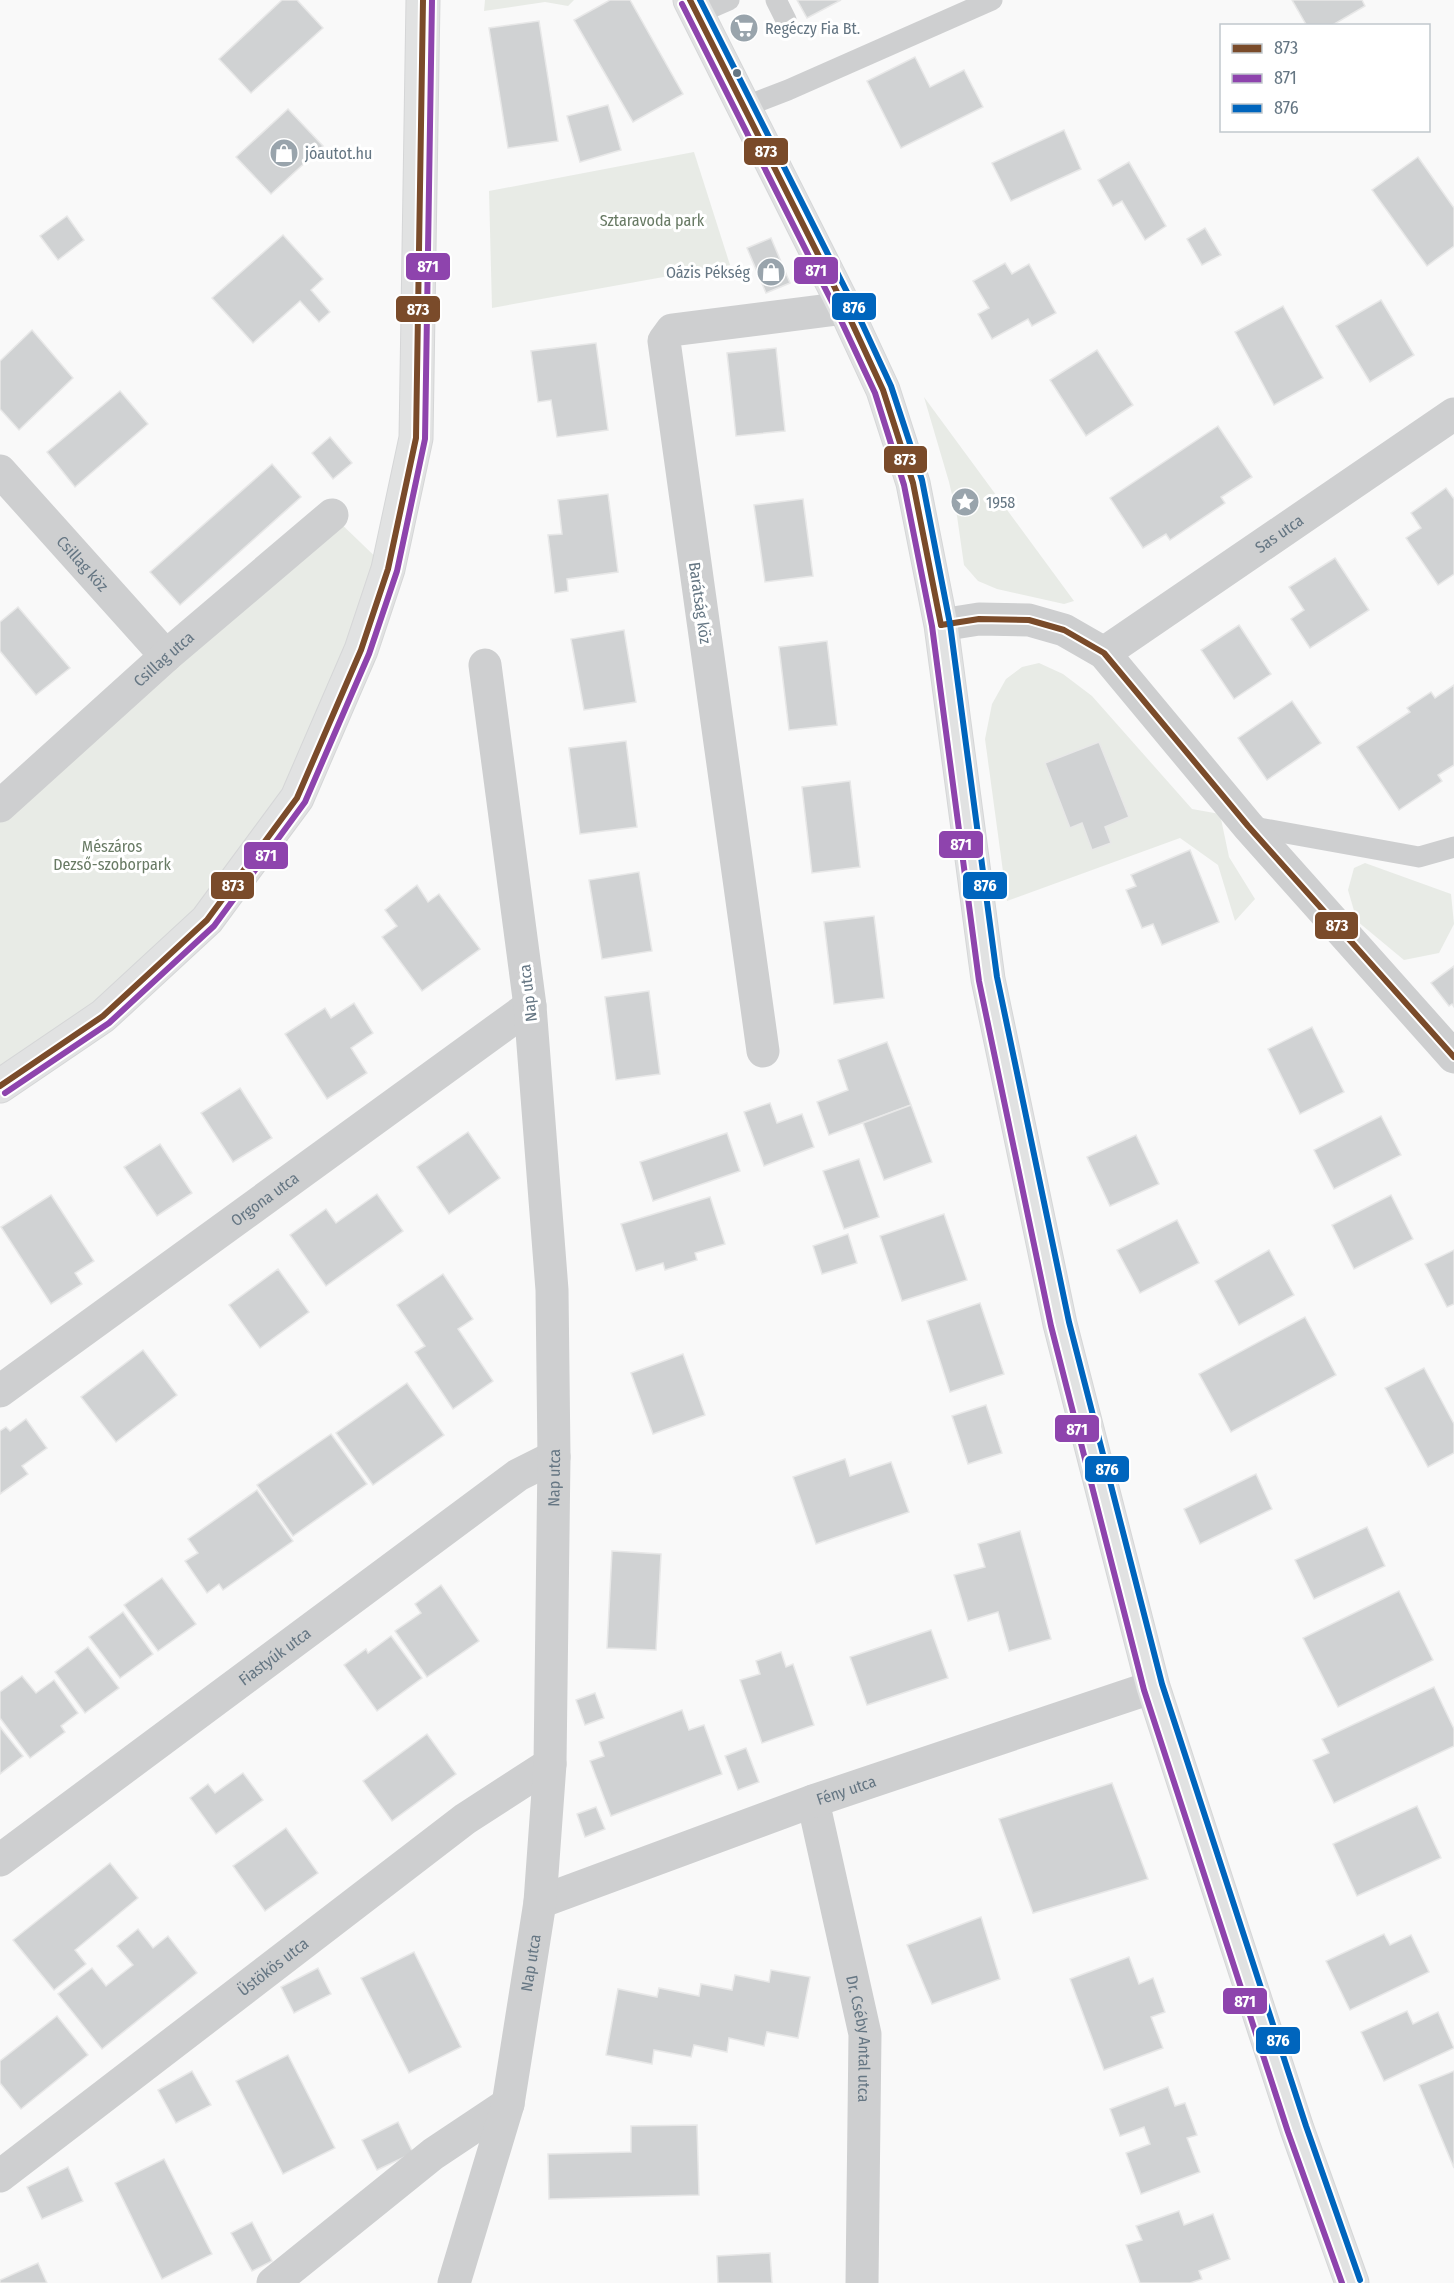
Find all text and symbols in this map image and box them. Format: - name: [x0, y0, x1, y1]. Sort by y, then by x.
- supermarket icon: Regéczy Fia Bt.: [728, 12, 760, 44]
- place label: Regéczy Fia Bt.: [765, 19, 860, 38]
- legend: [1220, 24, 1430, 132]
- text: 873: [1274, 37, 1298, 59]
- unlabelled marker: [731, 67, 743, 79]
- text: 871: [1274, 67, 1297, 89]
- text: 876: [1274, 97, 1299, 119]
- shop icon: jóautot.hu: [268, 137, 300, 169]
- line badge: 873: [743, 137, 789, 166]
- text: 873: [755, 142, 778, 161]
- place label: jóautot.hu: [304, 144, 372, 163]
- park label: Sztaravoda park: [600, 211, 705, 230]
- line badge: 871: [405, 252, 451, 281]
- shop icon: Oázis Pékség: [755, 256, 787, 288]
- line badge: 871: [793, 256, 839, 285]
- text: 871: [417, 257, 439, 276]
- text: 871: [805, 261, 827, 280]
- place label: Oázis Pékség: [666, 263, 750, 282]
- line badge: 876: [831, 292, 877, 321]
- line badge: 873: [395, 295, 441, 323]
- text: 876: [842, 298, 866, 317]
- text: 873: [407, 300, 430, 319]
- line badge: 873: [883, 445, 928, 474]
- text: 873: [894, 450, 917, 469]
- place icon: 1958: [949, 486, 981, 518]
- place label: 1958: [986, 493, 1015, 512]
- street label: Sas utca: [1251, 510, 1307, 557]
- street label: Csillag köz: [53, 532, 113, 595]
- street label: Barátság köz: [685, 561, 715, 645]
- street label: Csillag utca: [129, 627, 198, 690]
- line badge: 871: [938, 830, 984, 859]
- text: 871: [950, 835, 972, 854]
- park label: Mészáros Dezső-szoborpark: [53, 837, 171, 874]
- line badge: 871: [243, 841, 289, 870]
- text: 871: [255, 846, 277, 865]
- line badge: 873: [210, 871, 255, 900]
- line badge: 876: [962, 871, 1008, 900]
- text: 873: [222, 876, 245, 895]
- text: 876: [973, 876, 997, 895]
- line badge: 873: [1314, 911, 1359, 940]
- text: 873: [1326, 916, 1349, 935]
- street label: Nap utca: [515, 963, 541, 1023]
- street label: Orgona utca: [227, 1168, 302, 1230]
- line badge: 871: [1054, 1414, 1100, 1443]
- text: 871: [1066, 1420, 1088, 1439]
- street label: Nap utca: [544, 1449, 564, 1507]
- line badge: 876: [1084, 1455, 1130, 1483]
- text: 876: [1095, 1460, 1119, 1479]
- street label: Fiastyúk utca: [235, 1623, 314, 1689]
- street label: Fény utca: [814, 1771, 878, 1809]
- street label: Üstökös utca: [234, 1933, 312, 2000]
- street label: Nap utca: [516, 1933, 544, 1993]
- street label: Dr. Cséby Antal utca: [843, 1973, 875, 2103]
- line badge: 871: [1222, 1987, 1268, 2015]
- text: 871: [1234, 1992, 1256, 2011]
- line badge: 876: [1255, 2026, 1301, 2055]
- text: 876: [1266, 2031, 1290, 2050]

